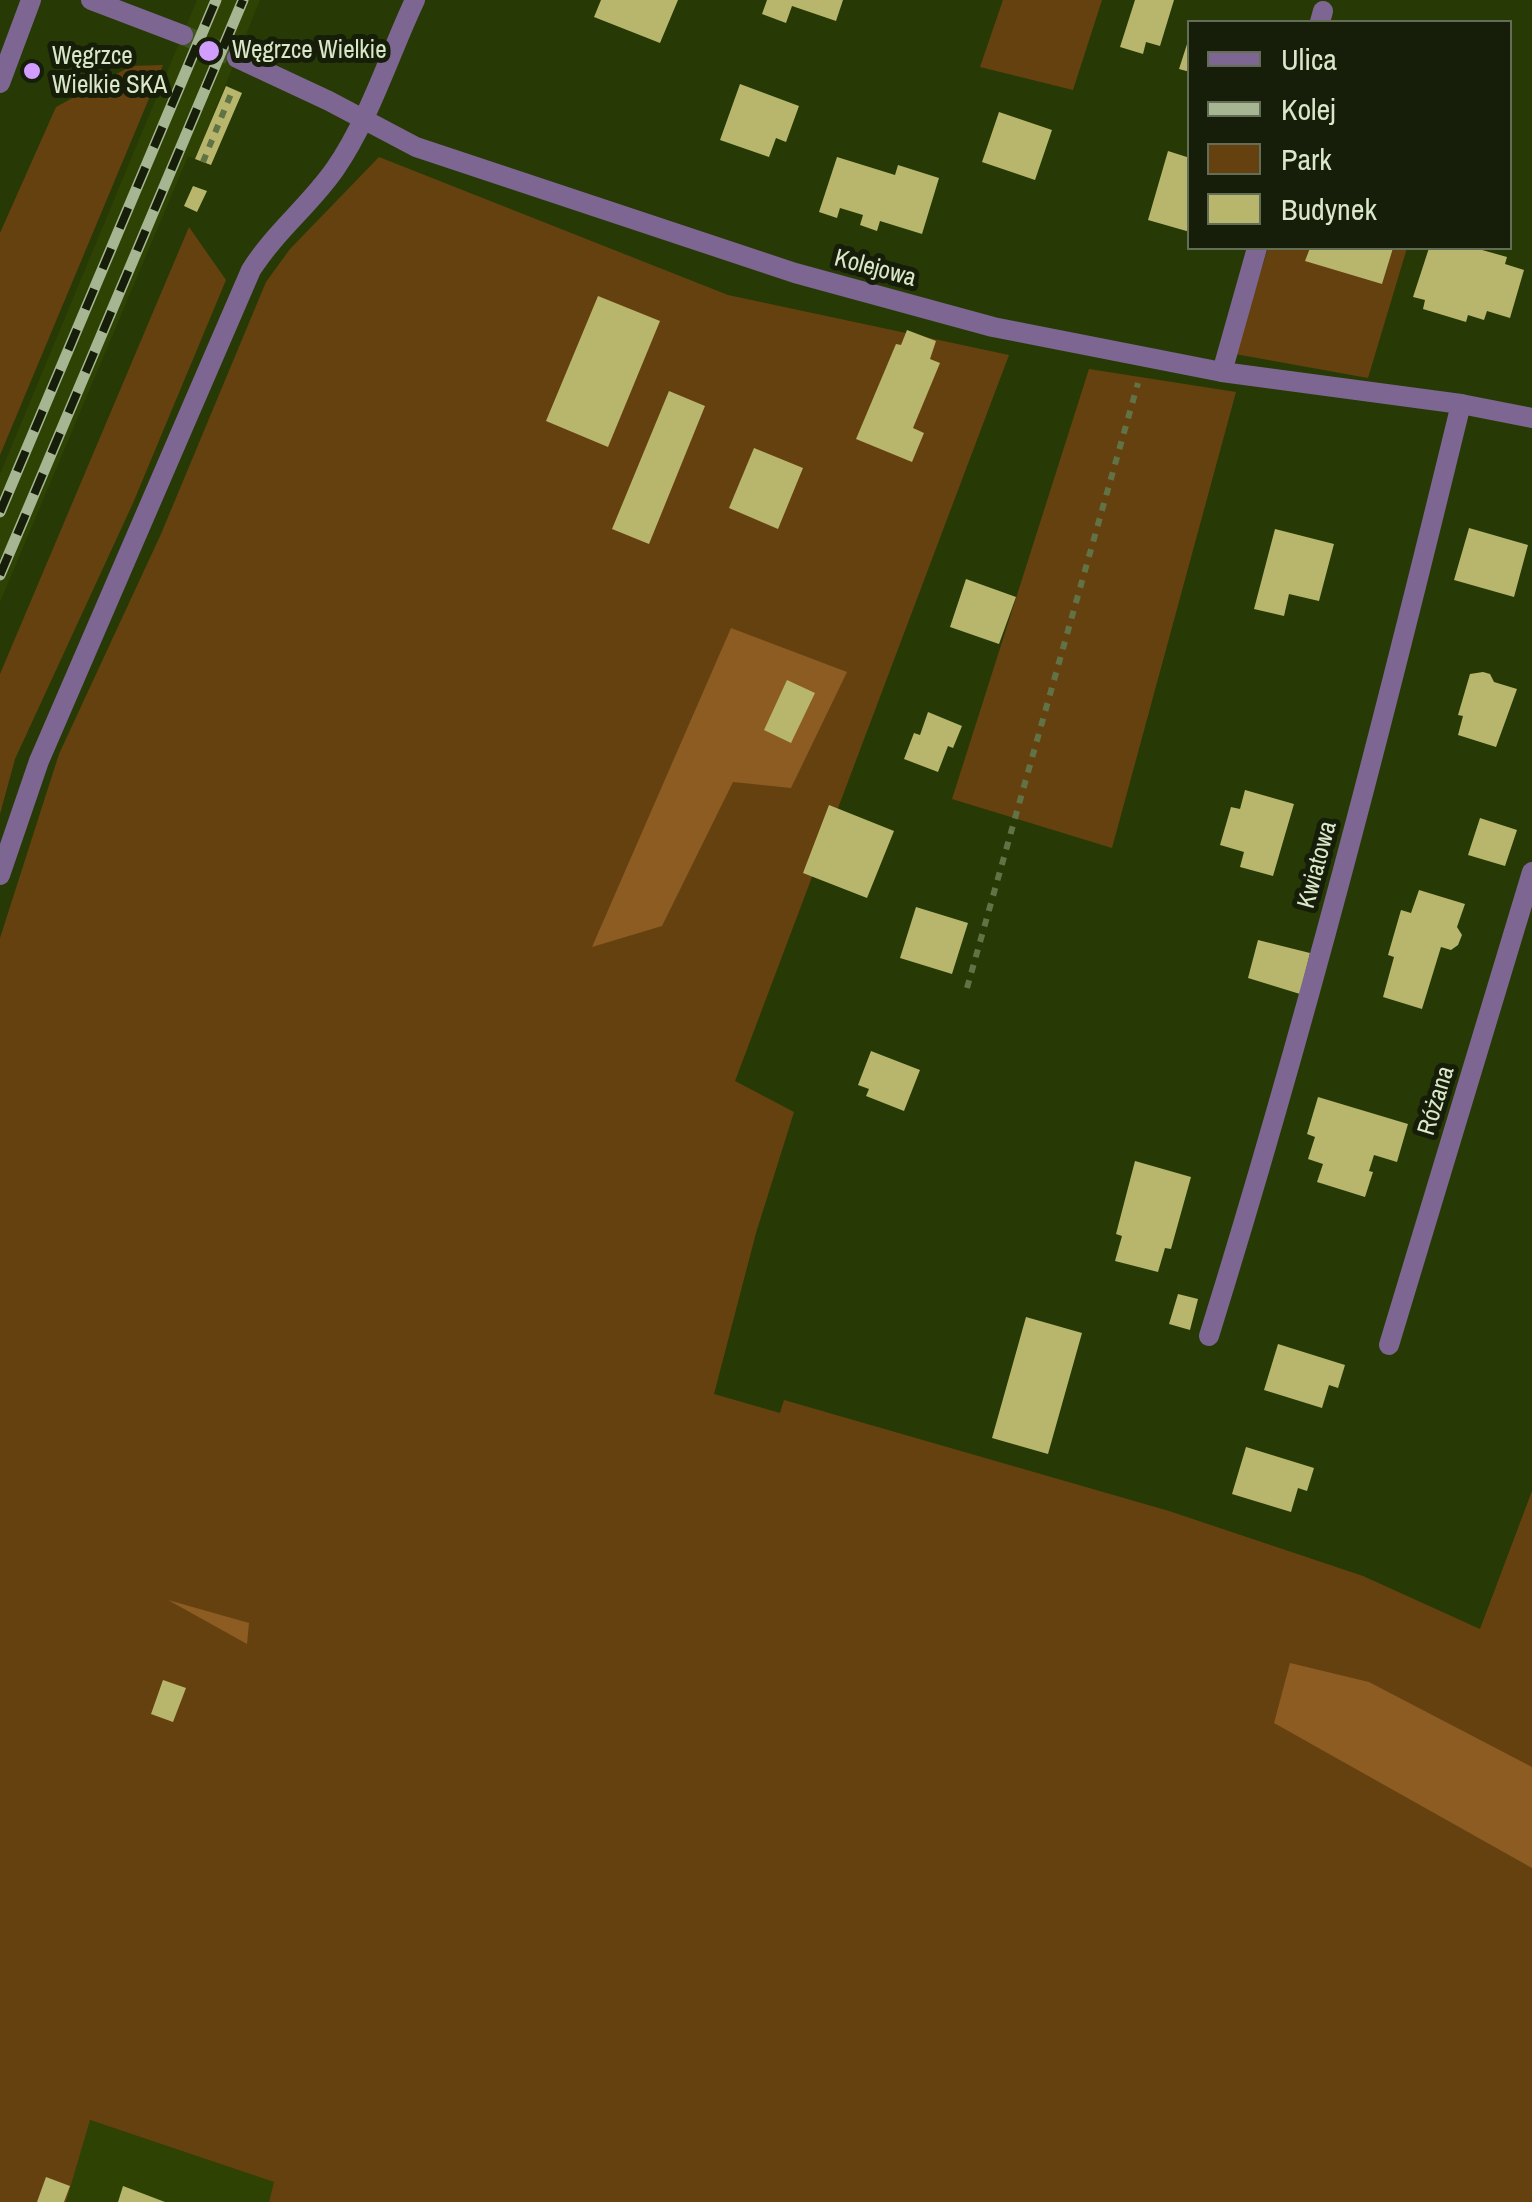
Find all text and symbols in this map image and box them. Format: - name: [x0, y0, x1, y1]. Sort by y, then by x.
- legend: [1187, 20, 1512, 250]
- place label: Węgrzce Wielkie: [232, 36, 387, 66]
- marker: Węgrzce Wielkie: [196, 38, 222, 64]
- text: Ulica: [1281, 39, 1337, 79]
- place label: Węgrzce Wielkie SKA: [52, 42, 167, 101]
- marker: Węgrzce Wielkie SKA: [21, 60, 43, 82]
- text: Kolej: [1281, 89, 1336, 129]
- text: Park: [1281, 139, 1332, 179]
- text: Budynek: [1281, 189, 1377, 229]
- street label: Kolejowa: [831, 244, 919, 294]
- street label: Kwiatowa: [1292, 818, 1344, 912]
- street label: Różana: [1412, 1063, 1462, 1139]

